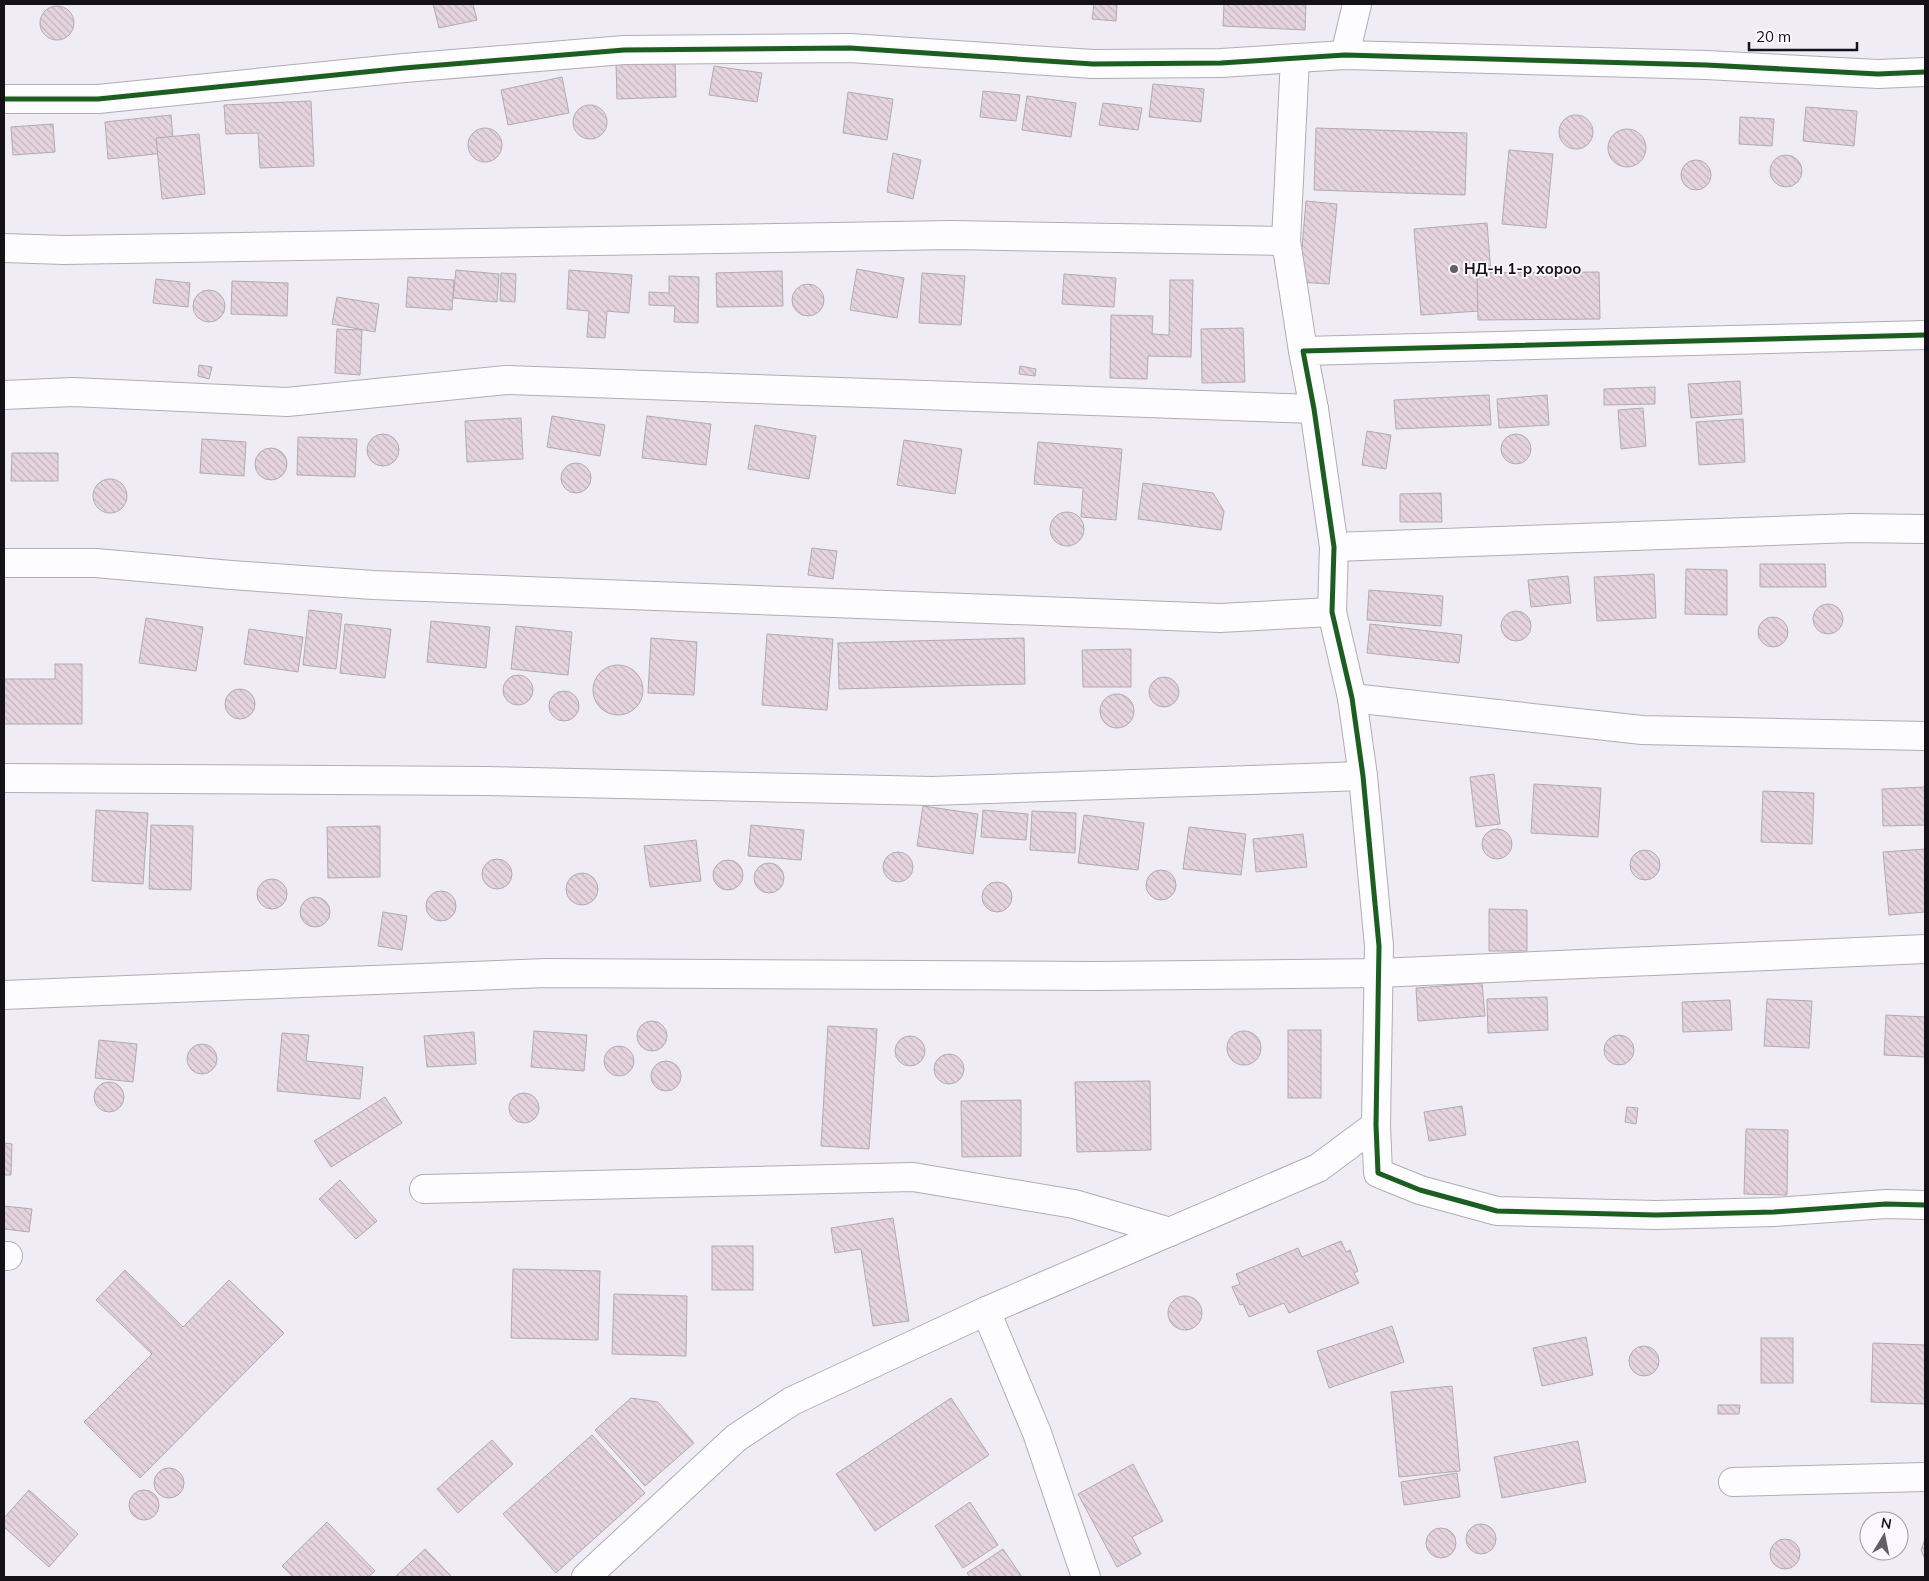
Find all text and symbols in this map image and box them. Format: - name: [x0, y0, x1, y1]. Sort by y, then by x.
- scale bar: [1749, 20, 1856, 52]
- text: 20 m: [1756, 27, 1791, 46]
- place label: НД-н 1-р хороо: [1464, 259, 1581, 278]
- marker: НД-н 1-р хороо: [1448, 263, 1460, 275]
- north arrow: [1859, 1511, 1909, 1561]
- text: N: [1879, 1513, 1893, 1533]

